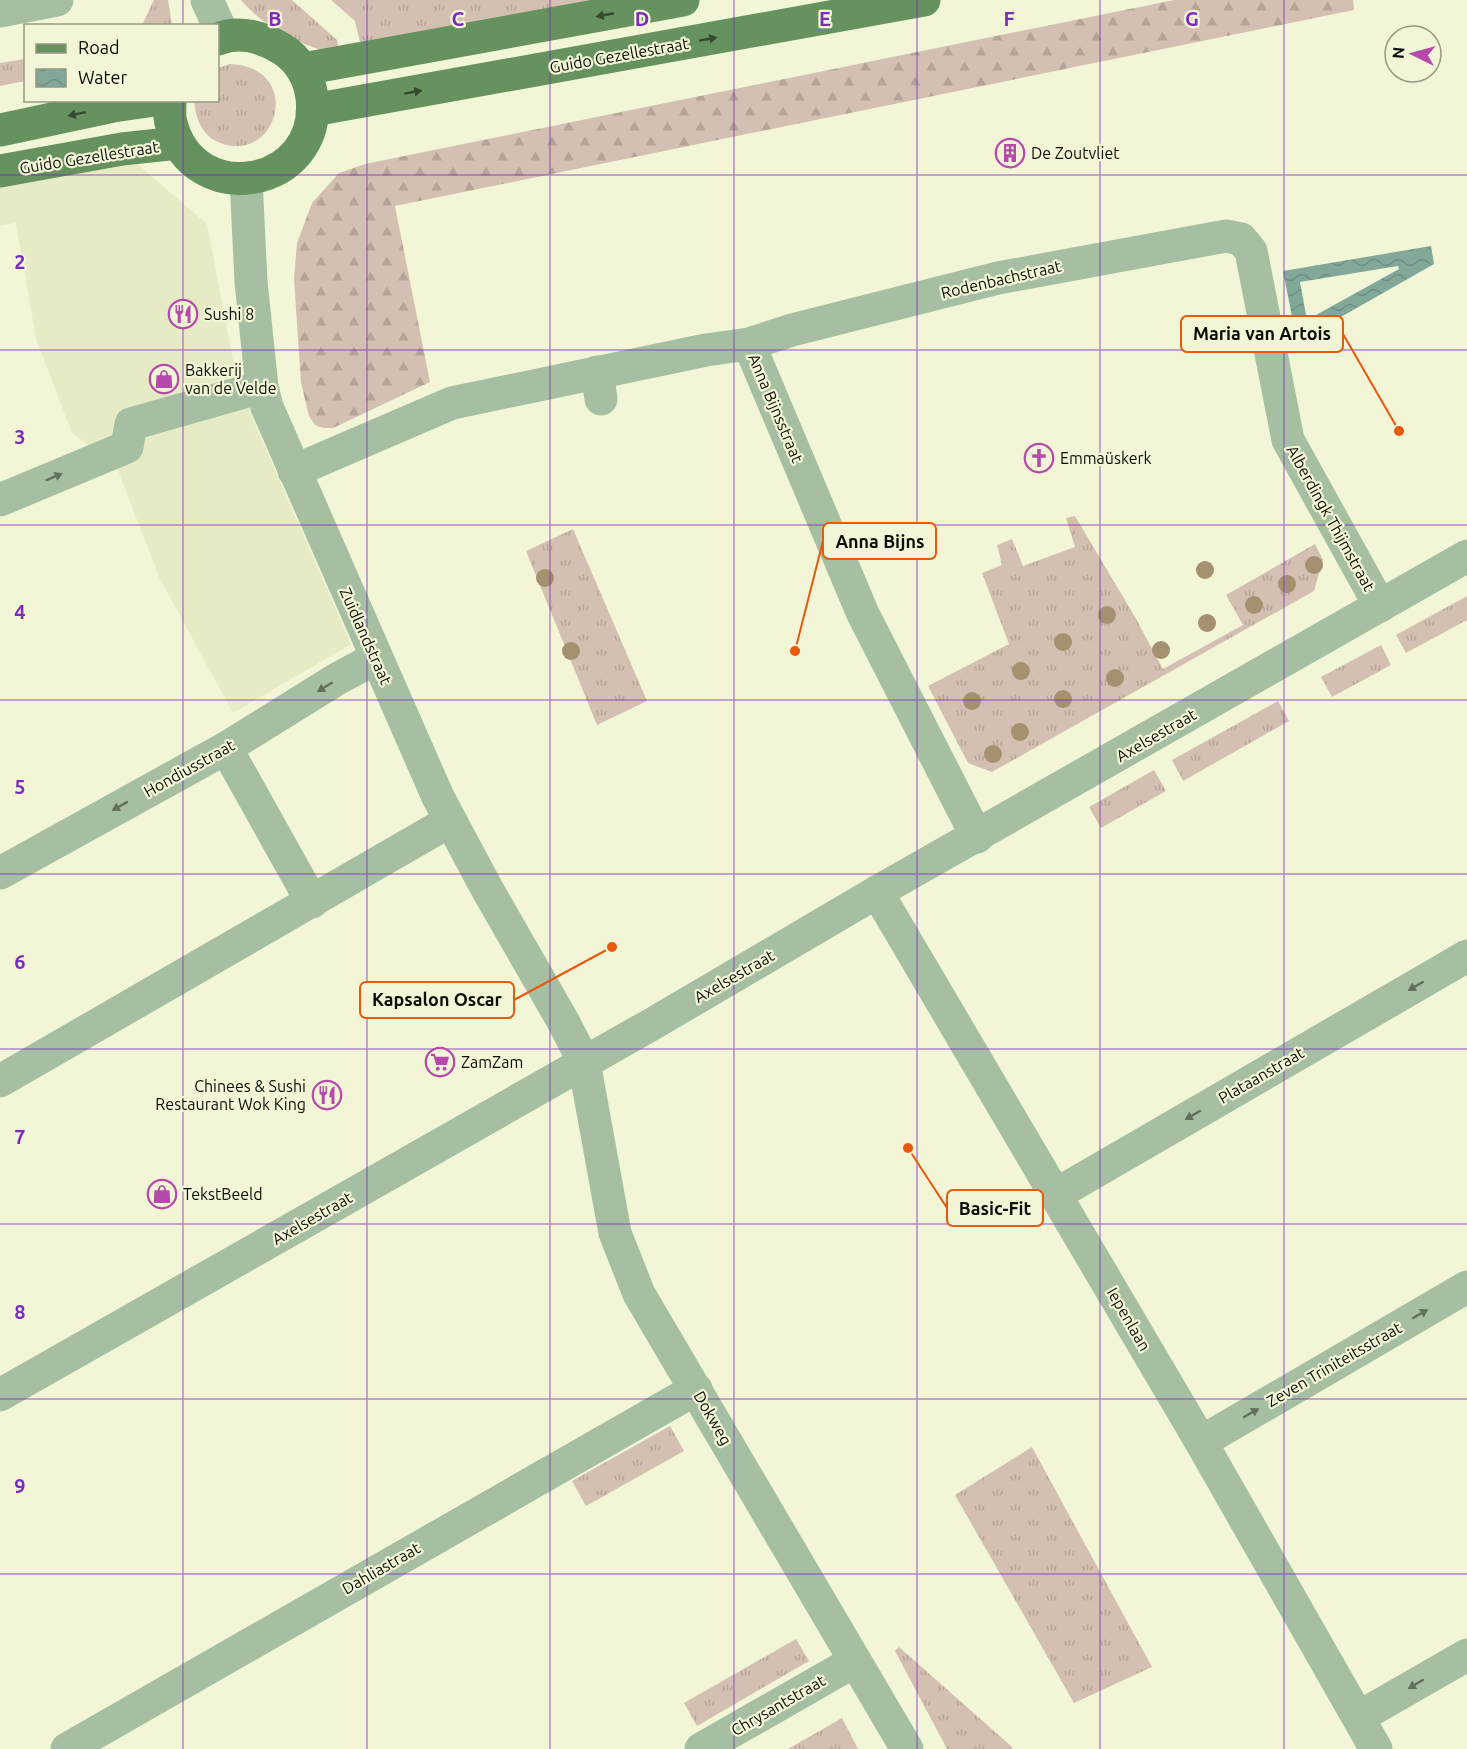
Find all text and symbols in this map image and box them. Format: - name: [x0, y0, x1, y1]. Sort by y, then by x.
- text: B: [268, 7, 282, 30]
- text: C: [452, 7, 465, 30]
- text: D: [635, 7, 649, 30]
- text: E: [819, 7, 831, 30]
- text: F: [1003, 7, 1015, 30]
- text: G: [1185, 7, 1199, 30]
- one-way arrow: [595, 10, 614, 19]
- legend: [24, 24, 219, 102]
- north arrow: [1383, 24, 1443, 84]
- street label: Guido Gezellestraat: [548, 34, 691, 76]
- one-way arrow: [699, 34, 718, 43]
- text: Road: [78, 37, 120, 57]
- text: N: [1389, 46, 1408, 59]
- text: Water: [78, 67, 128, 87]
- one-way arrow: [403, 87, 422, 96]
- one-way arrow: [67, 109, 86, 119]
- street label: Guido Gezellestraat: [18, 137, 161, 177]
- building icon: De Zoutvliet: [994, 137, 1026, 169]
- place label: De Zoutvliet: [1031, 144, 1120, 162]
- text: 2: [14, 250, 26, 273]
- street label: Rodenbachstraat: [939, 256, 1064, 302]
- restaurant icon: Sushi 8: [167, 298, 199, 330]
- place label: Sushi 8: [204, 305, 254, 323]
- callout: Maria van Artois: [1181, 316, 1343, 352]
- text: Maria van Artois: [1193, 323, 1331, 343]
- street label: Anna Bijnsstraat: [745, 351, 807, 466]
- place label: Bakkerij van de Velde: [185, 361, 276, 397]
- shop icon: Bakkerij van de Velde: [148, 363, 180, 395]
- text: 3: [14, 425, 26, 448]
- church icon: Emmaüskerk: [1023, 442, 1055, 474]
- street label: Alberdingk Thijmstraat: [1283, 442, 1379, 595]
- place label: Emmaüskerk: [1060, 449, 1152, 467]
- one-way arrow: [45, 472, 63, 481]
- callout: Anna Bijns: [823, 523, 936, 559]
- text: Anna Bijns: [835, 531, 925, 551]
- street label: Zuidlandstraat: [337, 585, 396, 688]
- text: 4: [14, 600, 26, 623]
- one-way arrow: [317, 681, 333, 692]
- street label: Axelsestraat: [1113, 704, 1200, 765]
- street label: Hondiusstraat: [140, 735, 238, 800]
- text: 5: [14, 775, 26, 798]
- one-way arrow: [111, 801, 128, 811]
- street label: Axelsestraat: [691, 945, 778, 1006]
- text: 6: [14, 950, 26, 973]
- one-way arrow: [1408, 980, 1424, 991]
- callout: Kapsalon Oscar: [360, 982, 514, 1018]
- text: Kapsalon Oscar: [372, 989, 503, 1009]
- street label: Plataanstraat: [1215, 1043, 1308, 1107]
- supermarket icon: ZamZam: [424, 1046, 456, 1078]
- place label: ZamZam: [461, 1053, 523, 1071]
- place label: Chinees & Sushi Restaurant Wok King: [155, 1077, 306, 1113]
- restaurant icon: Chinees & Sushi Restaurant Wok King: [311, 1079, 343, 1111]
- one-way arrow: [1184, 1110, 1201, 1120]
- text: 7: [14, 1125, 26, 1148]
- shop icon: TekstBeeld: [146, 1178, 178, 1210]
- place label: TekstBeeld: [183, 1185, 263, 1203]
- street label: Axelsestraat: [269, 1187, 356, 1248]
- callout: Basic-Fit: [947, 1190, 1043, 1226]
- text: Basic-Fit: [959, 1198, 1032, 1218]
- street label: Iepenlaan: [1104, 1284, 1154, 1354]
- text: 8: [14, 1300, 26, 1323]
- one-way arrow: [1411, 1310, 1428, 1320]
- street label: Zeven Triniteitsstraat: [1263, 1318, 1405, 1410]
- street label: Dokweg: [690, 1388, 736, 1448]
- one-way arrow: [1243, 1407, 1259, 1418]
- text: 9: [14, 1474, 26, 1497]
- street label: Dahliastraat: [339, 1538, 424, 1598]
- street label: Chrysantstraat: [728, 1670, 829, 1739]
- one-way arrow: [1408, 1679, 1425, 1689]

